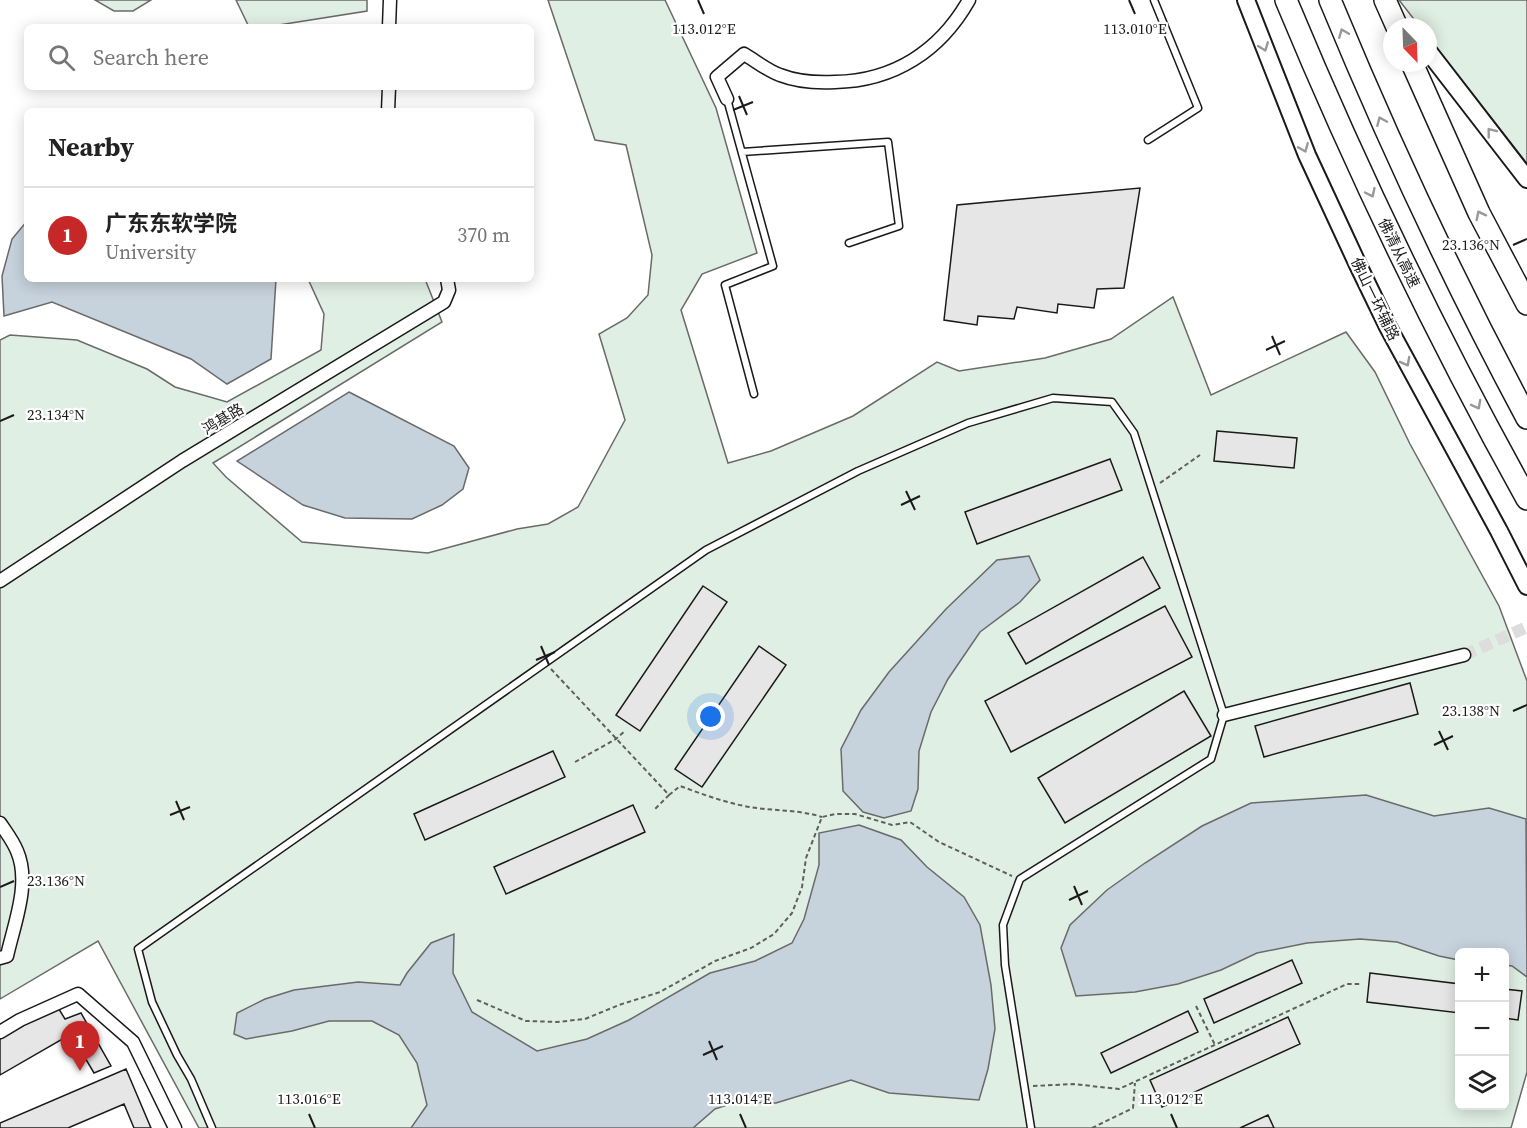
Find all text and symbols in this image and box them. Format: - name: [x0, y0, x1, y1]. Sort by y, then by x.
- text: 113.012°E: [672, 18, 736, 39]
- text: 113.010°E: [1103, 18, 1167, 39]
- north arrow: [1383, 18, 1437, 72]
- search box: [24, 24, 534, 90]
- one-way arrow: [1338, 28, 1350, 39]
- icon: search: [45, 41, 78, 74]
- one-way arrow: [1257, 41, 1270, 52]
- text: Search here: [93, 42, 209, 72]
- one-way arrow: [1376, 116, 1388, 127]
- one-way arrow: [1488, 128, 1499, 139]
- text: Nearby: [48, 129, 134, 165]
- one-way arrow: [1297, 142, 1309, 153]
- one-way arrow: [1363, 187, 1375, 198]
- text: 广东东软学院: [105, 208, 237, 238]
- one-way arrow: [1476, 211, 1487, 222]
- street label: 佛清从高速: [1374, 214, 1425, 291]
- text: 1: [62, 221, 73, 249]
- text: 370 m: [457, 221, 510, 249]
- text: 23.136°N: [1442, 234, 1500, 255]
- text: University: [105, 238, 196, 266]
- street label: 佛山一环辅路: [1346, 254, 1405, 344]
- one-way arrow: [1399, 356, 1411, 367]
- street label: 鸿基路: [198, 398, 247, 439]
- one-way arrow: [1470, 399, 1481, 410]
- text: 23.134°N: [27, 404, 85, 425]
- text: 23.138°N: [1442, 700, 1500, 721]
- your location: [696, 702, 725, 731]
- text: 23.136°N: [27, 870, 85, 891]
- map controls: [1455, 948, 1509, 1110]
- button: +: [1455, 948, 1509, 1002]
- button: −: [1455, 1002, 1509, 1056]
- pin: 1: [60, 1022, 100, 1071]
- button: layers: [1455, 1056, 1509, 1110]
- text: 113.016°E: [277, 1088, 341, 1109]
- text: 113.014°E: [708, 1088, 772, 1109]
- text: 113.012°E: [1139, 1088, 1203, 1109]

